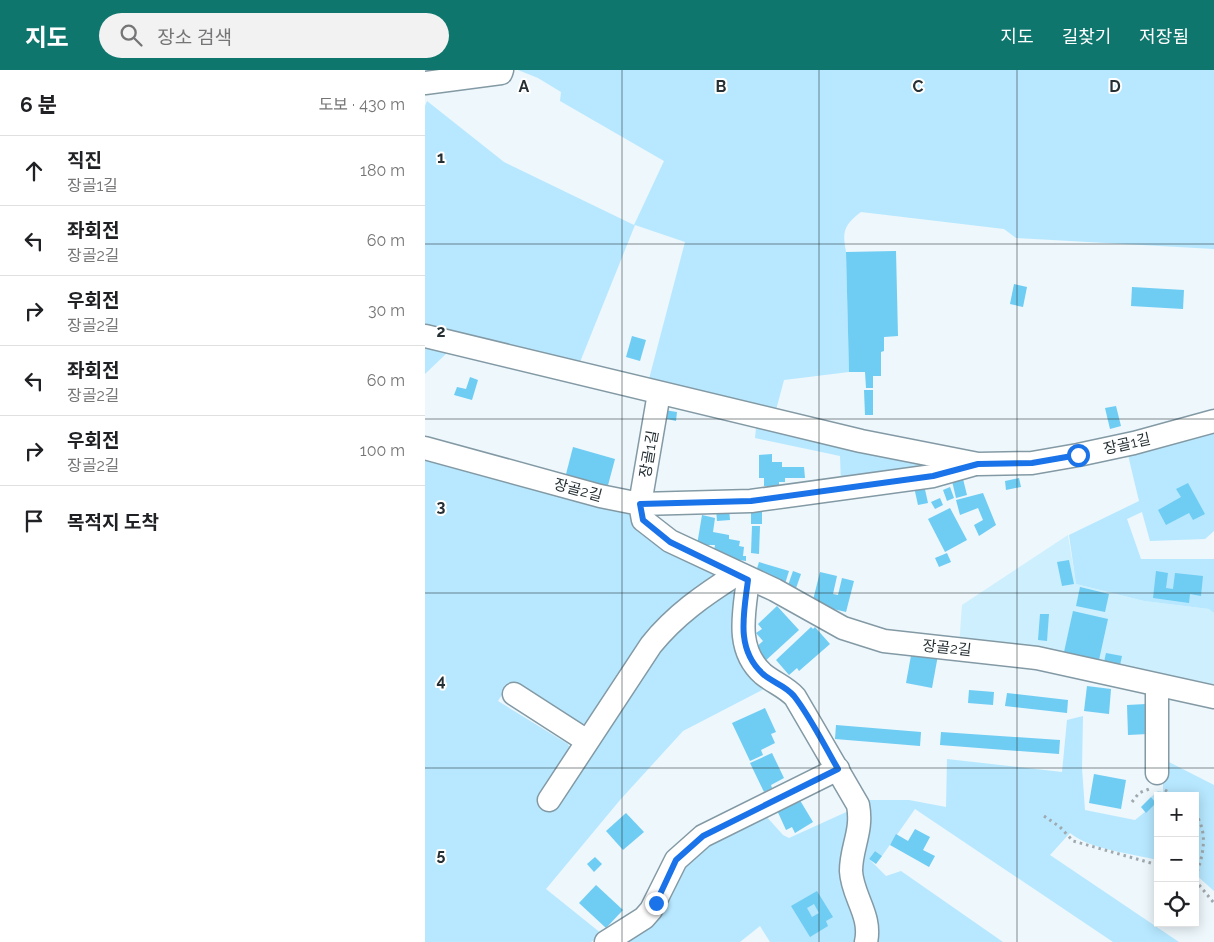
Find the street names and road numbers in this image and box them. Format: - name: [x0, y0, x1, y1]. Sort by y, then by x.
- street label: 장골1길: [636, 429, 662, 479]
- street label: 장골1길: [1102, 430, 1152, 458]
- street label: 장골2길: [552, 475, 604, 505]
- street label: 장골2길: [922, 636, 972, 660]

